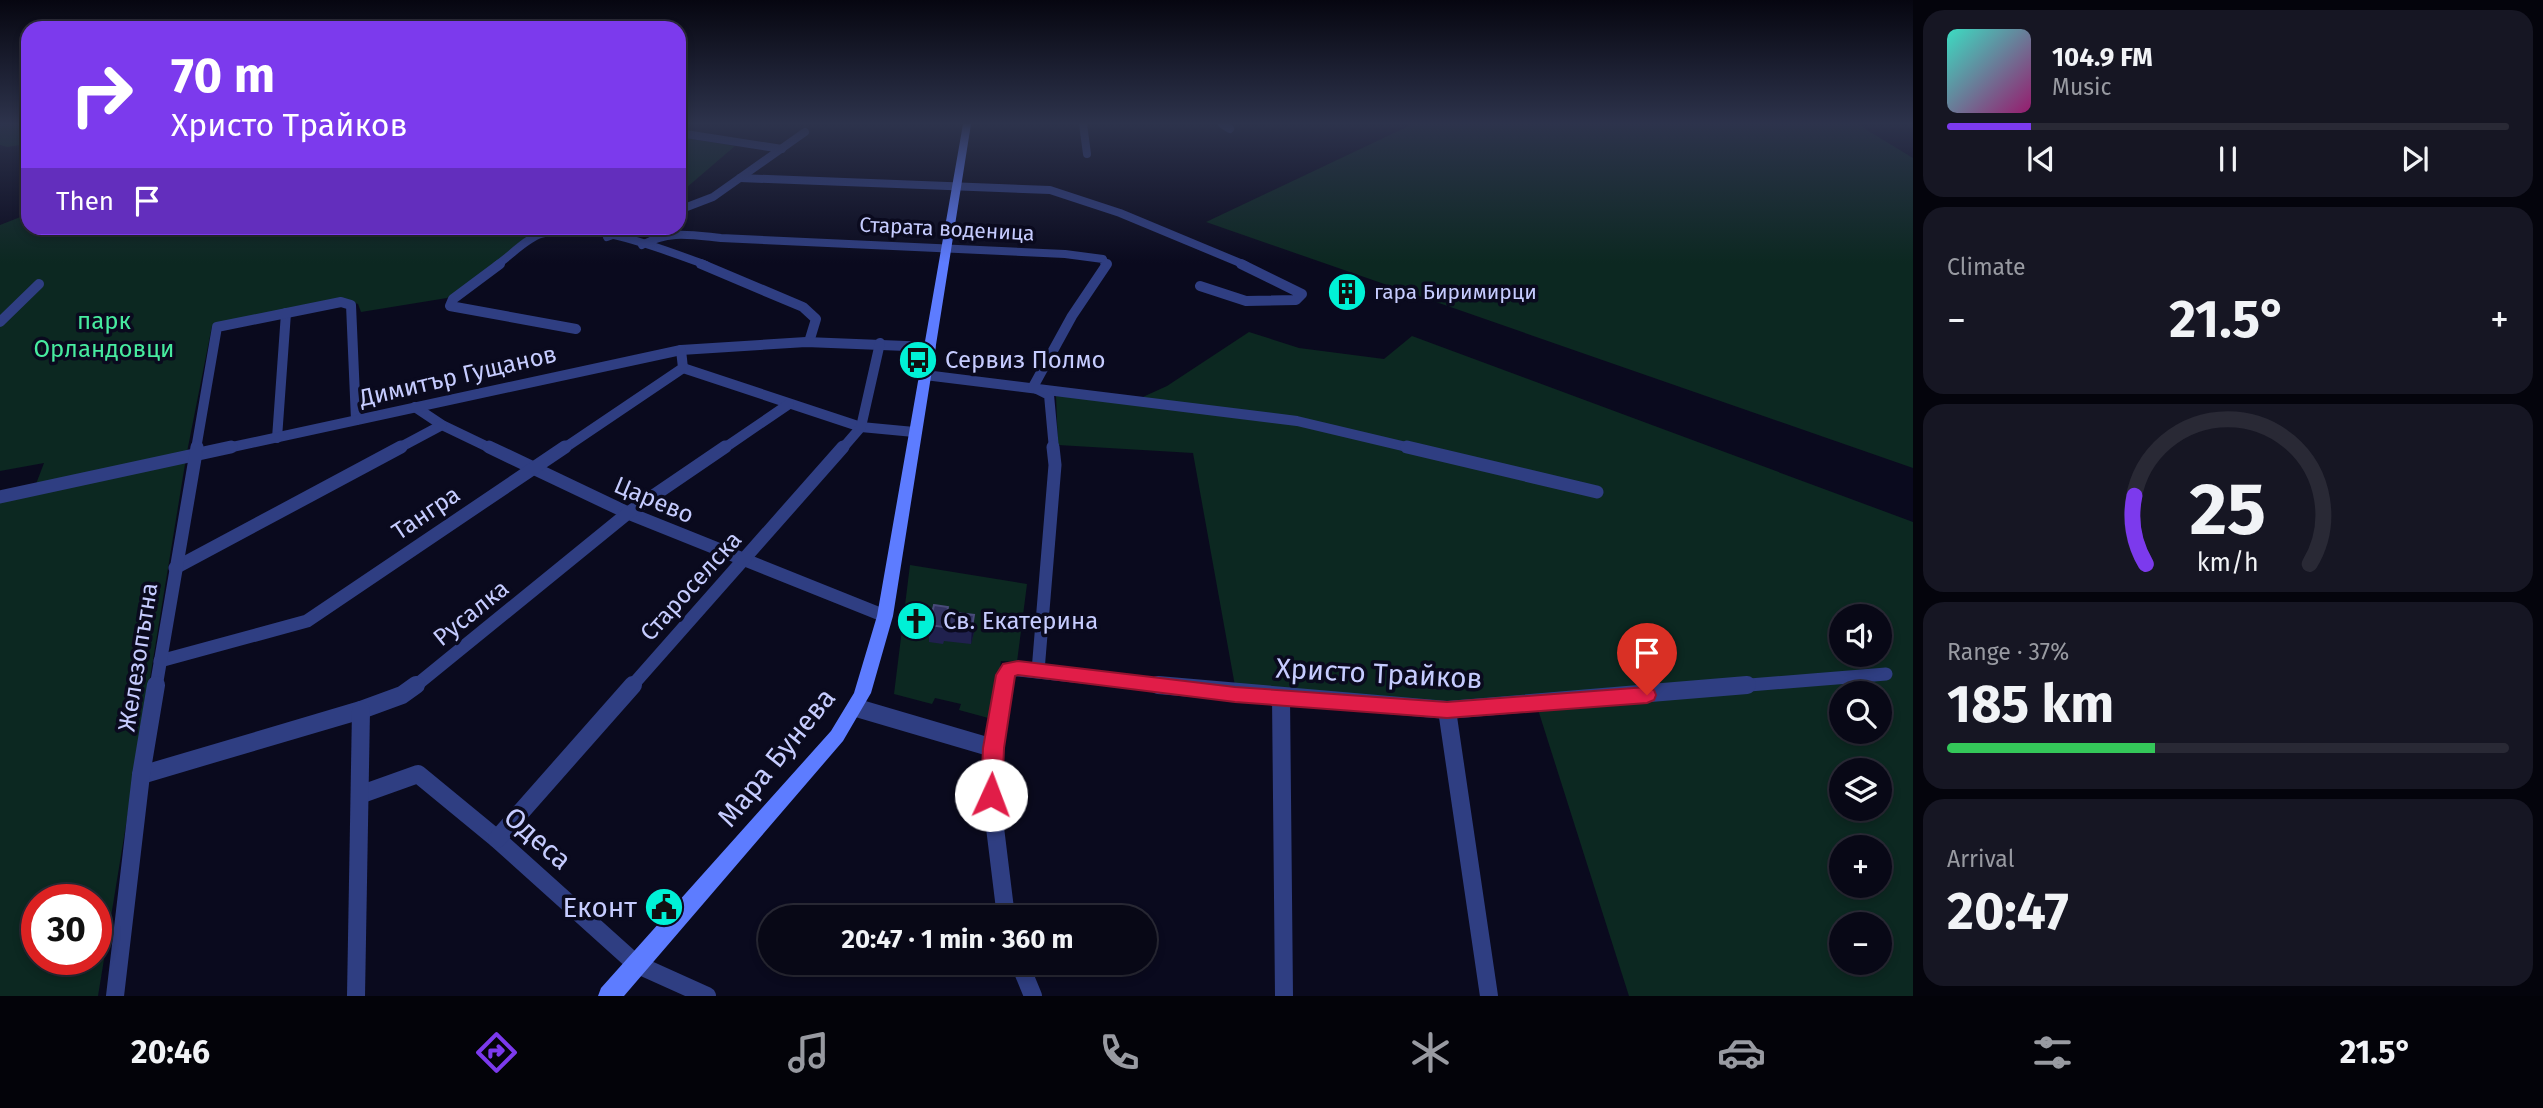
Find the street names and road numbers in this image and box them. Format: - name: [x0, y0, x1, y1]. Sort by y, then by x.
- street label: Старата воденица: [859, 211, 1035, 247]
- street label: Димитър Гущанов: [356, 340, 559, 413]
- street label: Царево: [610, 471, 698, 529]
- street label: Тангра: [387, 480, 465, 546]
- street label: Староселска: [635, 525, 747, 647]
- street label: Русалка: [428, 574, 514, 652]
- street label: Железопътна: [112, 581, 164, 733]
- street label: Христо Трайков: [1275, 652, 1483, 695]
- street label: Мара Бунева: [711, 681, 842, 833]
- street label: Одеса: [497, 800, 578, 877]

